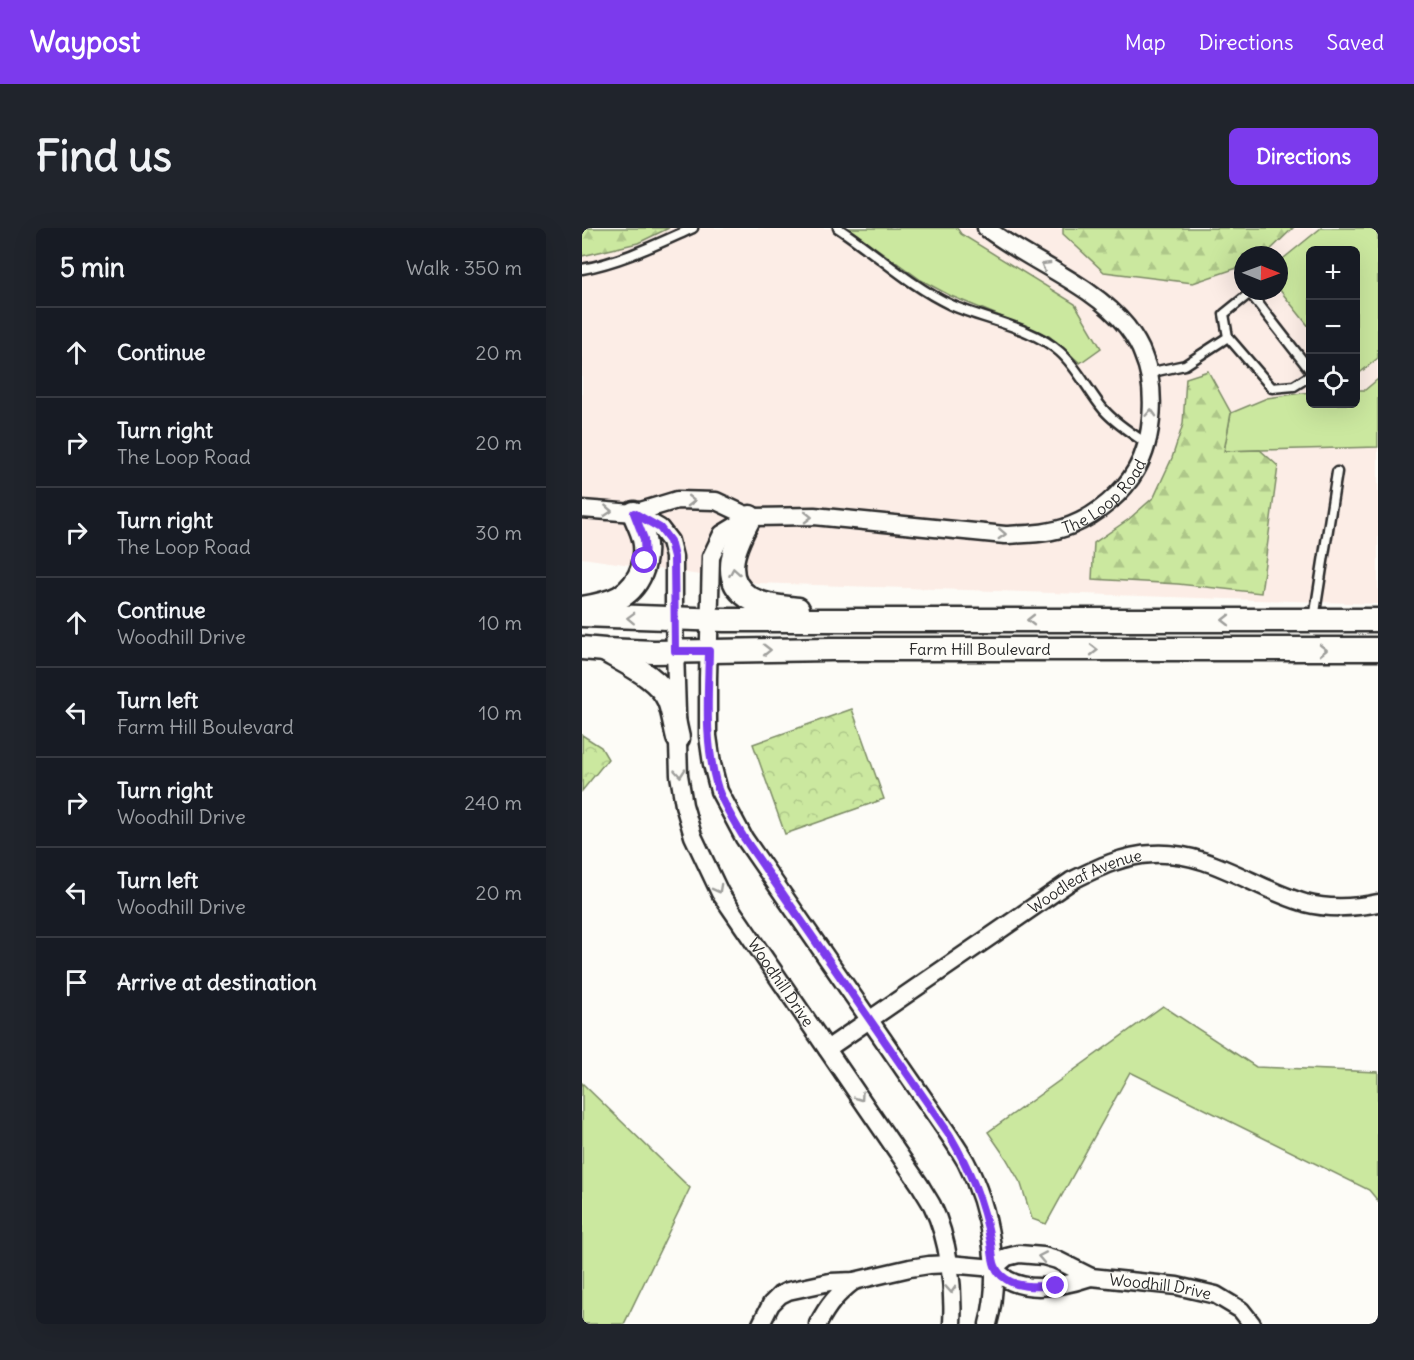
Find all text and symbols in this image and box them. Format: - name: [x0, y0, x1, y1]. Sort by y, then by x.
- text: Waypost: [30, 24, 140, 60]
- text: Map: [1125, 29, 1166, 56]
- text: Directions: [1199, 29, 1293, 56]
- text: Saved: [1326, 29, 1384, 56]
- button: Directions: [1229, 128, 1378, 185]
- text: Find us: [36, 130, 172, 182]
- north arrow: [1234, 246, 1288, 300]
- map controls: [1306, 246, 1360, 408]
- button: +: [1306, 246, 1360, 300]
- text: 5 min: [60, 251, 125, 284]
- text: Walk · 350 m: [406, 255, 522, 280]
- one-way arrow: [1041, 262, 1051, 273]
- button: −: [1306, 300, 1360, 354]
- icon: ahead: [60, 336, 93, 369]
- text: Continue: [117, 338, 206, 366]
- text: 20 m: [476, 340, 522, 365]
- button: locate: [1306, 354, 1360, 408]
- one-way arrow: [1145, 409, 1158, 418]
- text: Turn right: [117, 416, 213, 444]
- icon: right: [60, 426, 93, 459]
- text: 20 m: [476, 430, 522, 455]
- text: The Loop Road: [117, 444, 251, 469]
- street label: The Loop Road: [1059, 456, 1150, 538]
- one-way arrow: [686, 495, 695, 507]
- one-way arrow: [604, 504, 613, 517]
- text: Turn right: [117, 506, 213, 534]
- one-way arrow: [804, 510, 813, 523]
- icon: right: [60, 516, 93, 549]
- text: 30 m: [475, 520, 522, 545]
- one-way arrow: [998, 527, 1007, 540]
- text: The Loop Road: [117, 534, 251, 559]
- route start: [631, 547, 657, 573]
- one-way arrow: [728, 567, 741, 577]
- text: Continue: [117, 596, 206, 624]
- icon: ahead: [60, 606, 93, 639]
- text: 10 m: [479, 610, 522, 635]
- one-way arrow: [626, 611, 635, 624]
- one-way arrow: [1026, 614, 1035, 626]
- one-way arrow: [1221, 614, 1230, 626]
- text: Woodhill Drive: [117, 624, 246, 649]
- street label: Farm Hill Boulevard: [909, 639, 1051, 659]
- one-way arrow: [763, 644, 772, 656]
- one-way arrow: [1090, 644, 1099, 656]
- one-way arrow: [1318, 644, 1327, 656]
- text: Turn left: [117, 686, 198, 714]
- icon: left: [60, 696, 93, 729]
- text: 10 m: [479, 700, 522, 725]
- text: Farm Hill Boulevard: [117, 714, 294, 739]
- one-way arrow: [673, 768, 686, 777]
- text: Turn right: [117, 776, 213, 804]
- icon: right: [60, 786, 93, 819]
- text: 240 m: [464, 790, 522, 815]
- text: Woodhill Drive: [117, 804, 246, 829]
- street label: Woodleaf Avenue: [1024, 845, 1143, 918]
- text: Turn left: [117, 866, 198, 894]
- icon: left: [60, 876, 93, 909]
- text: 20 m: [476, 880, 522, 905]
- one-way arrow: [711, 882, 722, 893]
- text: Woodhill Drive: [117, 894, 246, 919]
- street label: Woodhill Drive: [744, 934, 818, 1030]
- icon: arrive: [60, 966, 93, 999]
- text: Arrive at destination: [117, 968, 317, 996]
- one-way arrow: [853, 1091, 864, 1102]
- one-way arrow: [1038, 1251, 1048, 1264]
- street label: Woodhill Drive: [1108, 1269, 1213, 1304]
- route end: [1042, 1272, 1068, 1298]
- one-way arrow: [945, 1284, 958, 1293]

